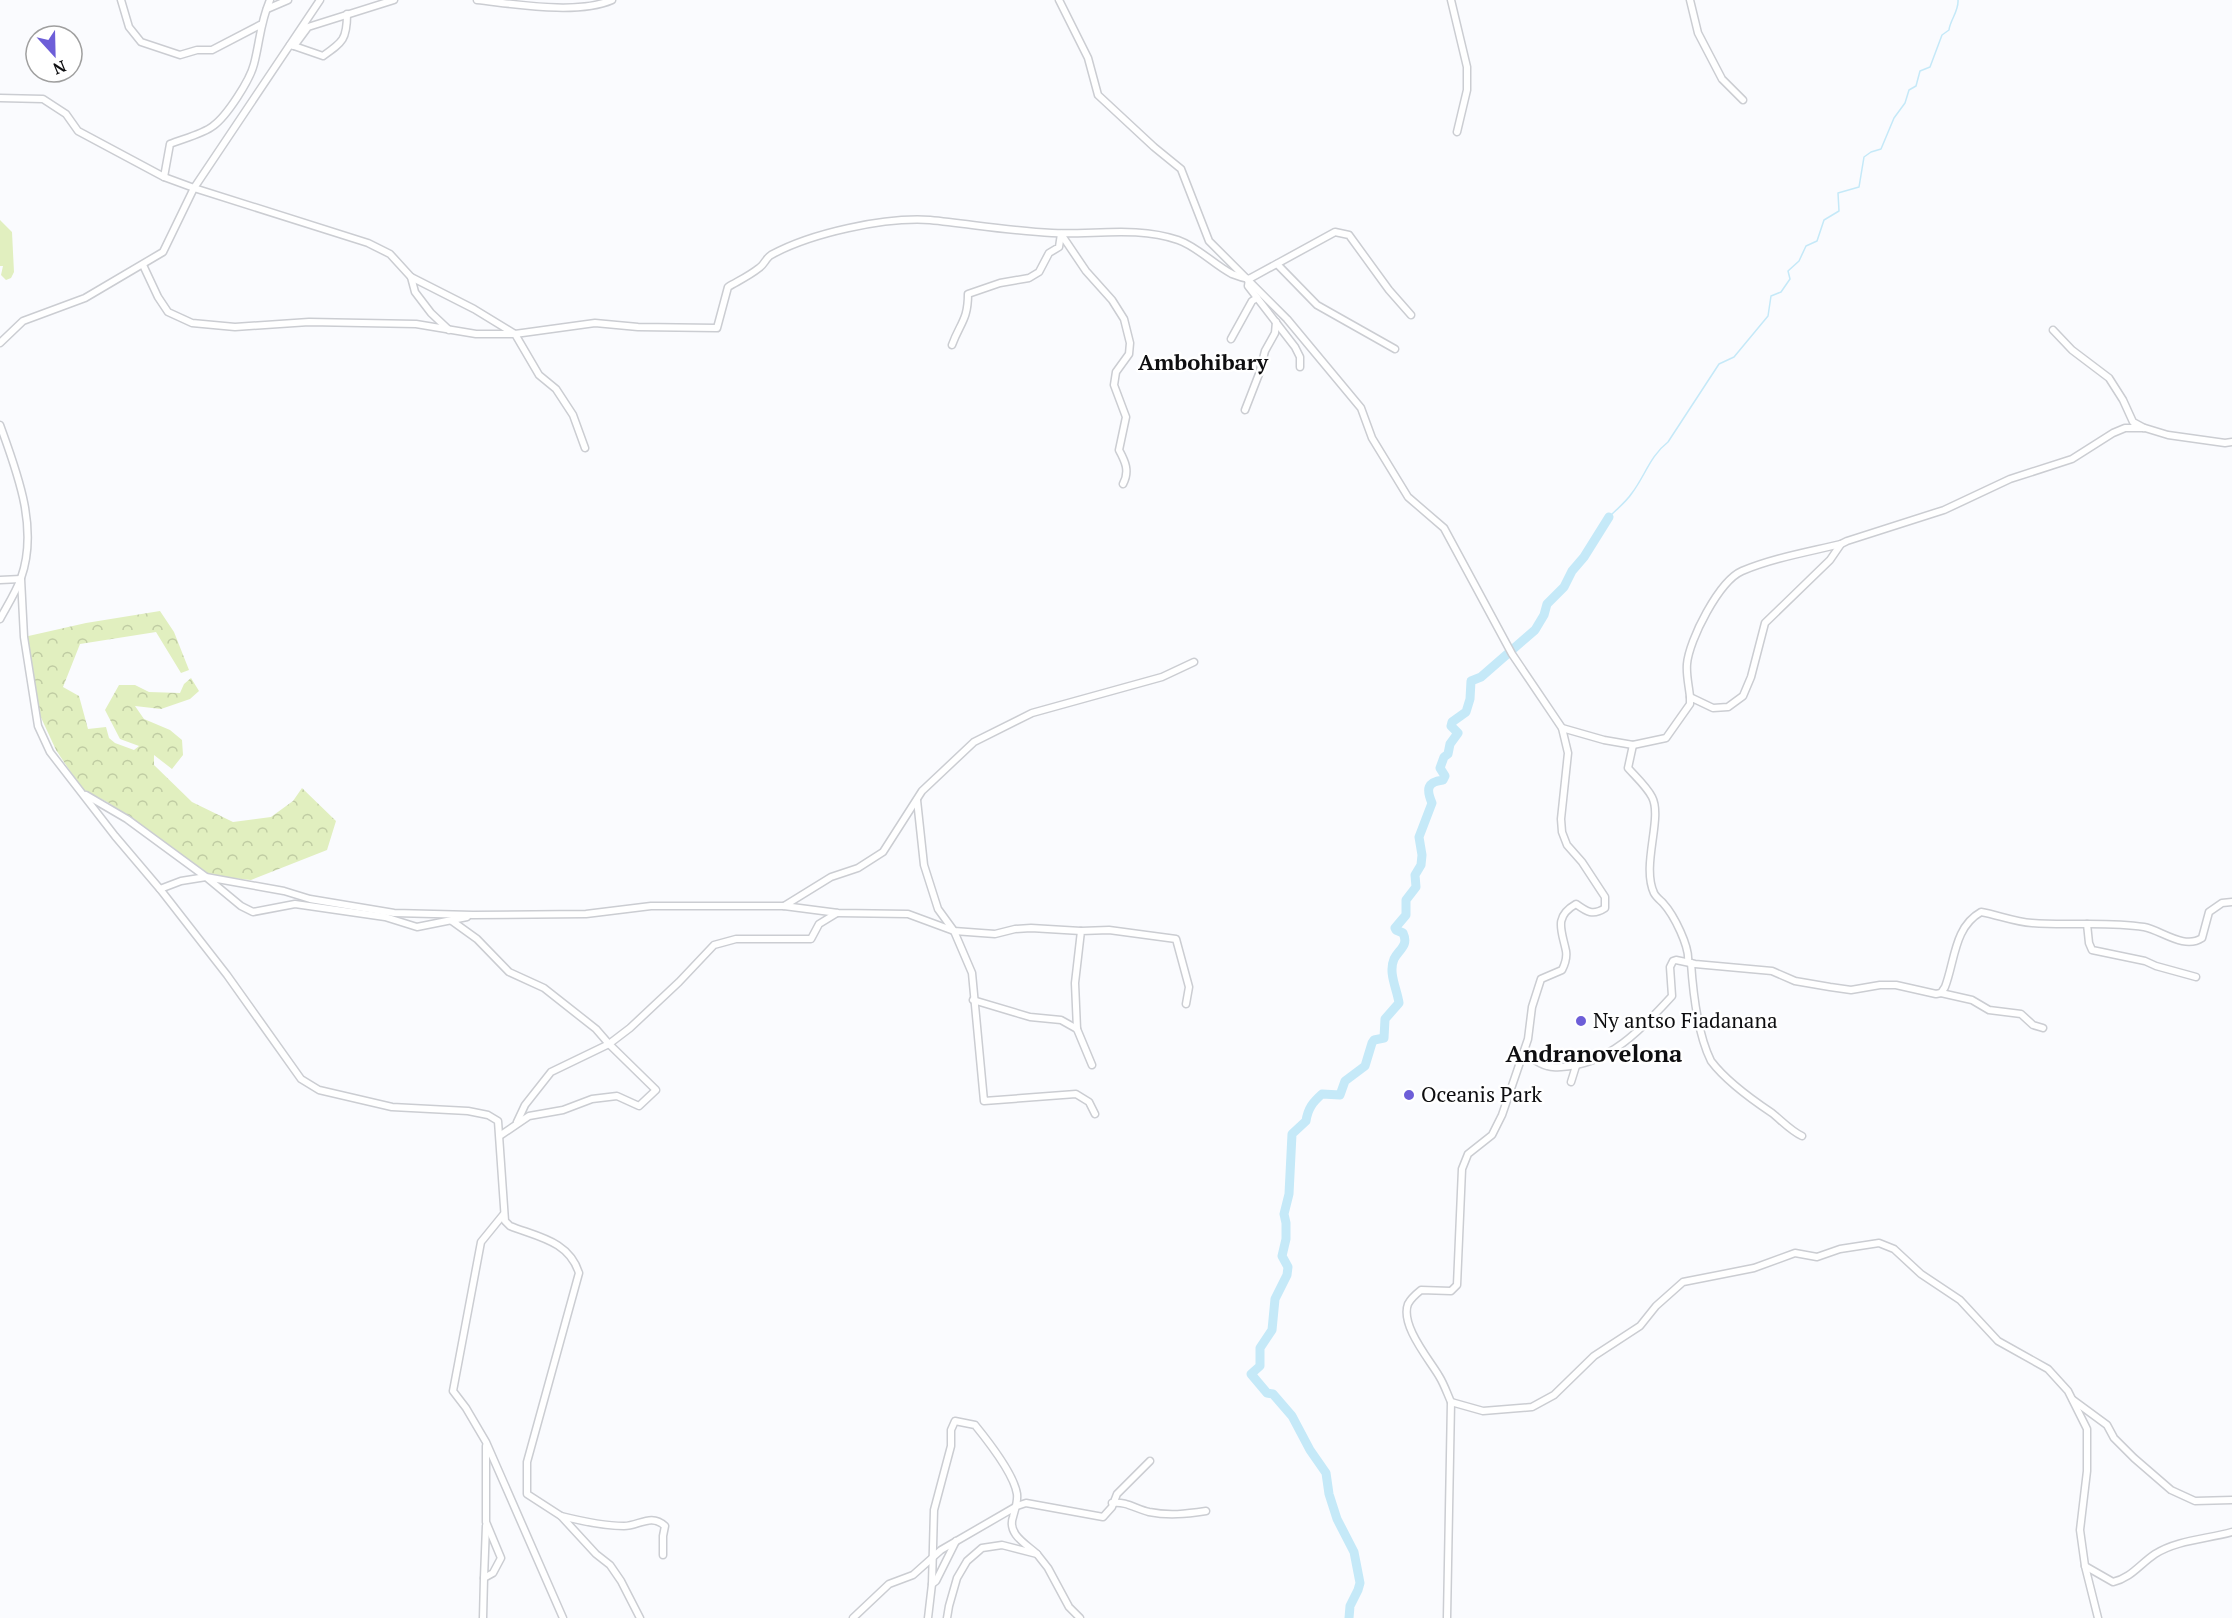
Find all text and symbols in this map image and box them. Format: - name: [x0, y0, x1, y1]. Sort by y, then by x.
- north arrow: [24, 24, 84, 84]
- text: N: [50, 55, 69, 80]
- district label: Ambohibary: [1138, 347, 1268, 376]
- place label: Ny antso Fiadanana: [1593, 1006, 1778, 1034]
- marker: Ny antso Fiadanana: [1574, 1014, 1588, 1028]
- district label: Andranovelona: [1506, 1037, 1683, 1069]
- place label: Oceanis Park: [1421, 1080, 1542, 1108]
- marker: Oceanis Park: [1402, 1088, 1416, 1102]

